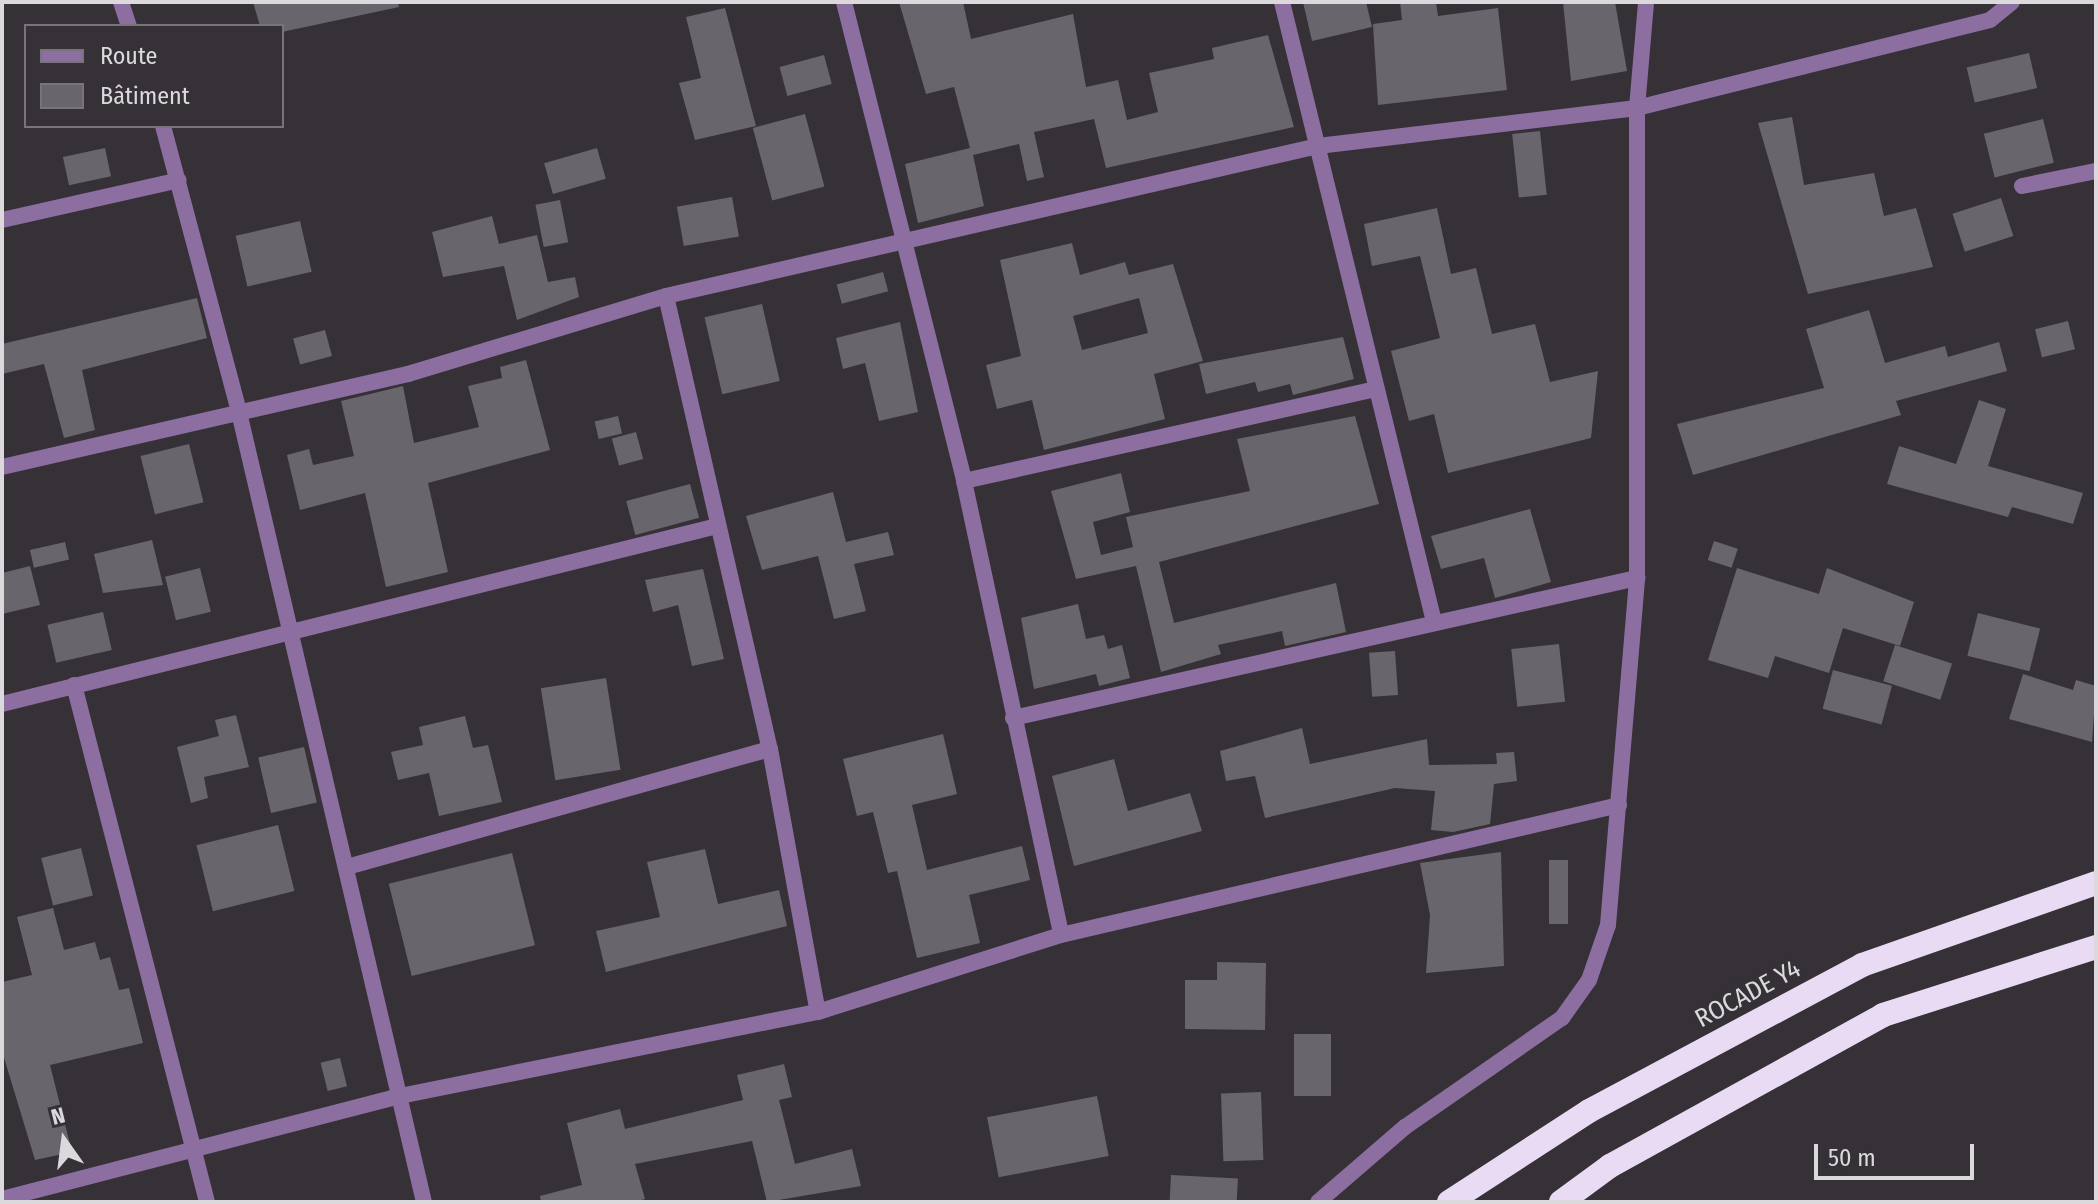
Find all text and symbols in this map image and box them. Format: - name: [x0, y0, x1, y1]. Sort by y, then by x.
- legend: [24, 24, 284, 128]
- text: Route: [100, 42, 157, 70]
- text: Bâtiment: [100, 82, 190, 110]
- street label: ROCADE Y4: [1690, 953, 1806, 1035]
- north arrow: [24, 1100, 104, 1180]
- text: N: [48, 1102, 68, 1131]
- scale bar: [1818, 1128, 1978, 1178]
- text: 50 m: [1828, 1144, 1876, 1172]

